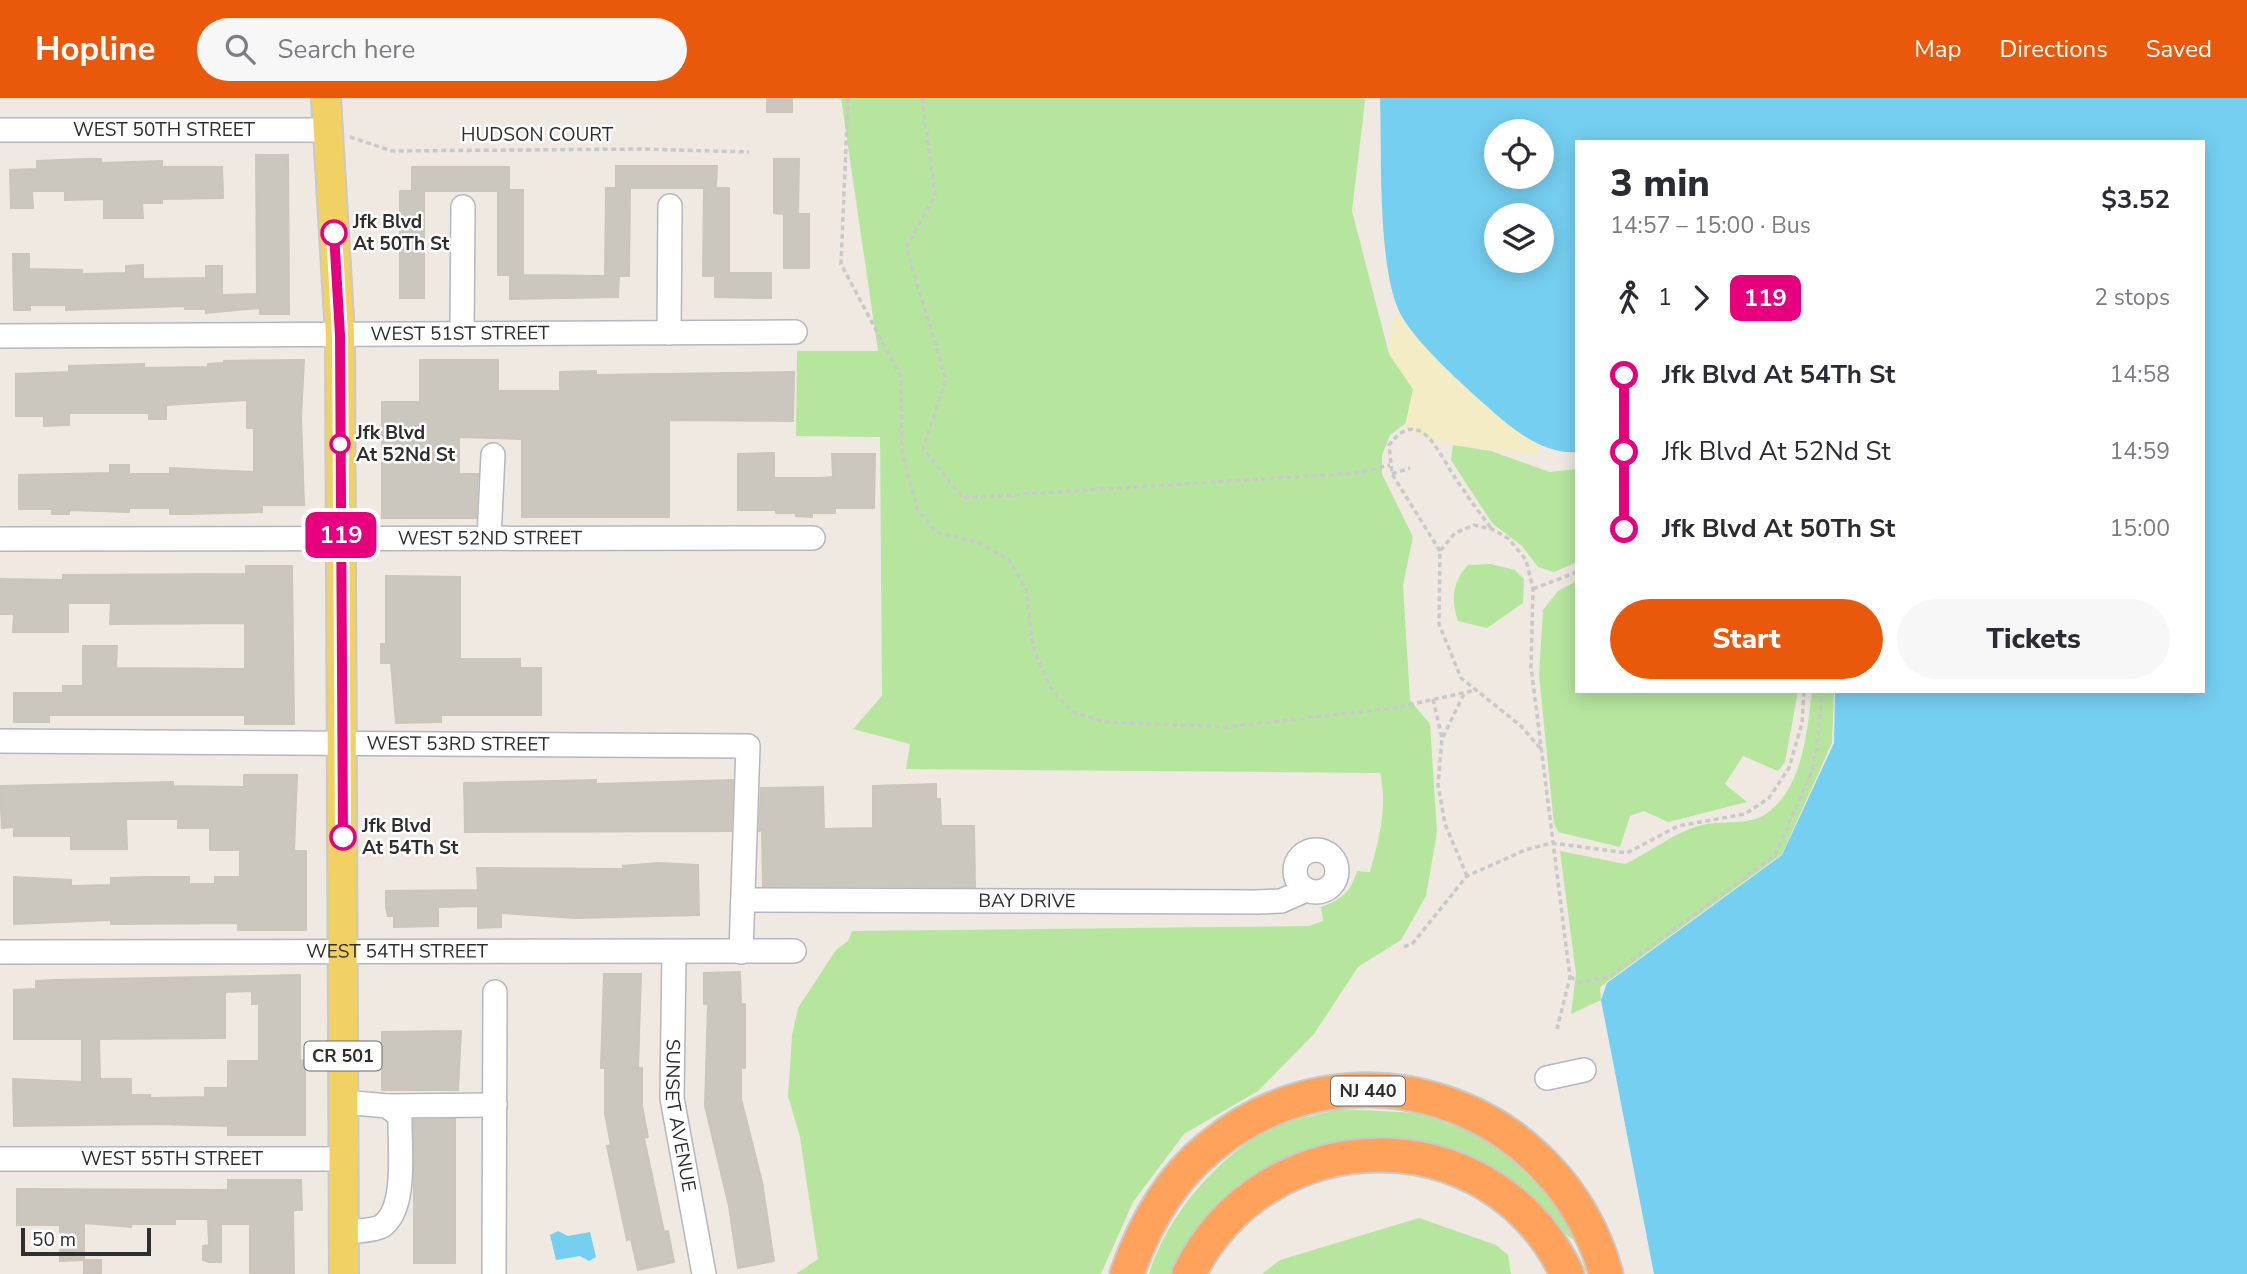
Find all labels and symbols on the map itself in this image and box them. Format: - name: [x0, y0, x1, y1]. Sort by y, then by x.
- street label: WEST 50TH STREET: [73, 117, 256, 143]
- street label: HUDSON COURT: [461, 122, 614, 148]
- place label: Jfk Blvd At 50Th St: [352, 209, 450, 257]
- marker: Jfk Blvd At 50Th St: [321, 220, 347, 246]
- street label: WEST 51ST STREET: [370, 320, 550, 347]
- place label: Jfk Blvd At 52Nd St: [355, 420, 456, 468]
- marker: Jfk Blvd At 52Nd St: [330, 434, 350, 454]
- line badge: 119: [301, 512, 381, 558]
- street label: WEST 52ND STREET: [398, 525, 583, 552]
- street label: WEST 53RD STREET: [366, 730, 550, 758]
- place label: Jfk Blvd At 54Th St: [361, 813, 459, 861]
- marker: Jfk Blvd At 54Th St: [330, 824, 356, 850]
- street label: BAY DRIVE: [978, 888, 1076, 914]
- street label: WEST 54TH STREET: [306, 938, 489, 965]
- street label: SUNSET AVENUE: [659, 1039, 702, 1194]
- road number: CR 501: [304, 1042, 382, 1071]
- road number: NJ 440: [1331, 1076, 1405, 1106]
- street label: WEST 55TH STREET: [81, 1146, 264, 1172]
- scale bar: [21, 1225, 150, 1257]

